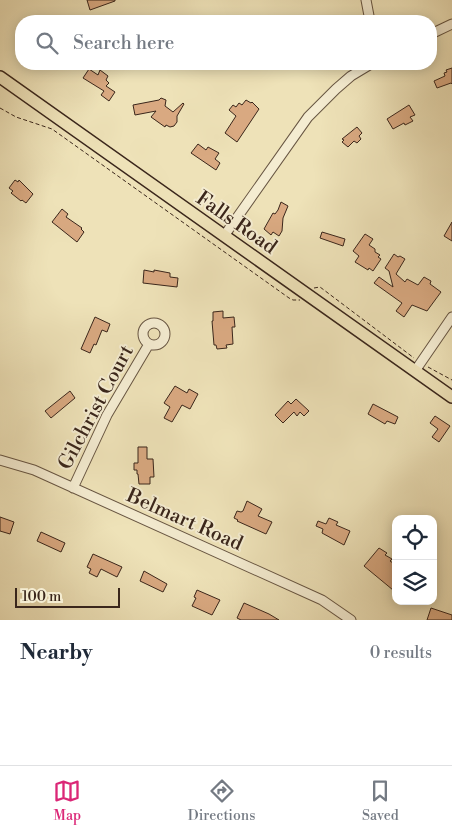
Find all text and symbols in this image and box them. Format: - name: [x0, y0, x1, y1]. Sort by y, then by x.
- search box: [15, 15, 437, 70]
- icon: search: [33, 29, 61, 57]
- text: Search here: [73, 31, 174, 55]
- street label: Falls Road: [191, 186, 282, 261]
- street label: Gilchrist Court: [53, 341, 140, 474]
- street label: Belmart Road: [122, 483, 247, 557]
- map controls: [392, 515, 437, 605]
- button: locate: [392, 515, 437, 560]
- button: layers: [392, 560, 437, 605]
- scale bar: [15, 585, 120, 608]
- text: 100 m: [22, 588, 61, 606]
- text: Nearby: [20, 640, 93, 666]
- text: 0 results: [370, 643, 432, 663]
- tab: Map: [53, 777, 81, 825]
- tab: Directions: [188, 777, 255, 825]
- tab: Saved: [362, 777, 399, 825]

